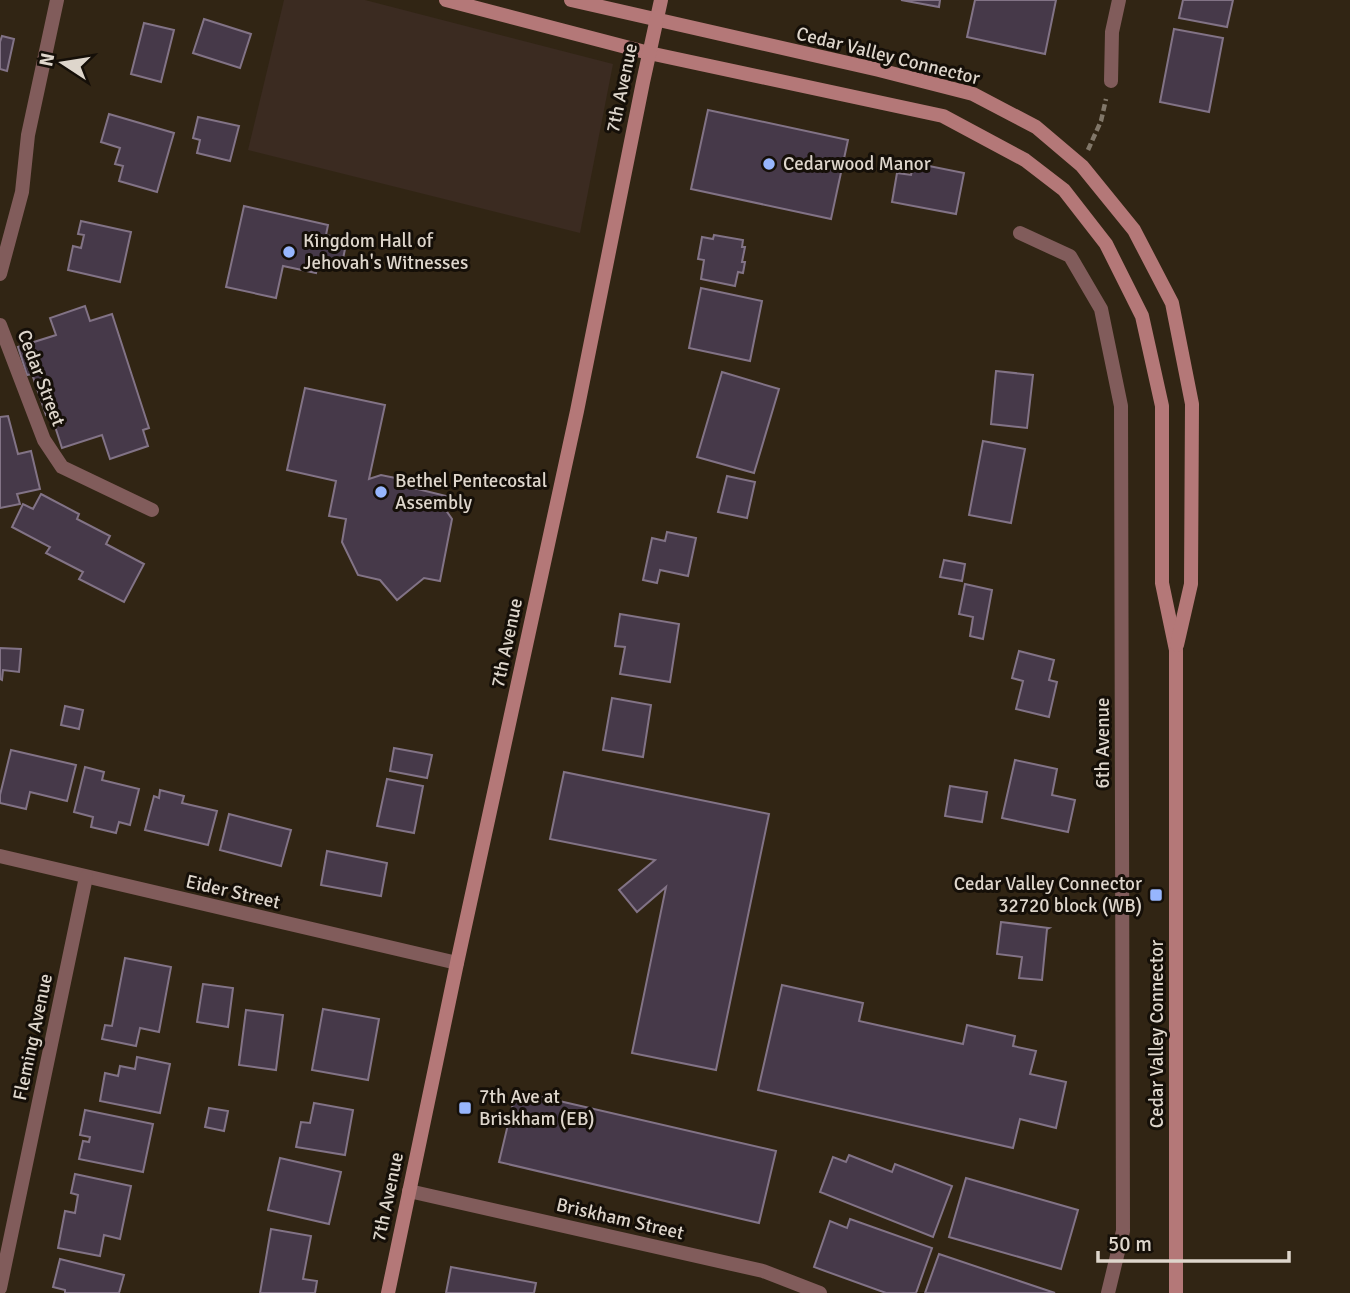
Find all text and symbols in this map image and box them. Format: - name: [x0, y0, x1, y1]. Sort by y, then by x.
- street label: Cedar Valley Connector: [794, 22, 982, 90]
- north arrow: [28, 28, 98, 98]
- street label: 7th Avenue: [601, 41, 643, 135]
- text: N: [34, 51, 60, 69]
- place label: Cedarwood Manor: [783, 152, 931, 176]
- marker: Cedarwood Manor: [761, 156, 777, 172]
- place label: Kingdom Hall of Jehovah's Witnesses: [303, 229, 468, 275]
- marker: Kingdom Hall of Jehovah's Witnesses: [281, 244, 297, 260]
- street label: Cedar Street: [12, 326, 70, 430]
- place label: Bethel Pentecostal Assembly: [395, 469, 547, 515]
- marker: Bethel Pentecostal Assembly: [373, 484, 389, 500]
- street label: 7th Avenue: [486, 596, 528, 690]
- street label: 6th Avenue: [1091, 698, 1115, 788]
- street label: Eider Street: [183, 869, 283, 915]
- place label: Cedar Valley Connector 32720 block (WB): [954, 872, 1142, 918]
- marker: Cedar Valley Connector 32720 block (WB): [1148, 887, 1164, 903]
- street label: Cedar Valley Connector: [1145, 940, 1169, 1128]
- street label: Fleming Avenue: [8, 971, 58, 1103]
- place label: 7th Ave at Briskham (EB): [479, 1085, 595, 1131]
- marker: 7th Ave at Briskham (EB): [457, 1100, 473, 1116]
- street label: 7th Avenue: [367, 1150, 409, 1244]
- street label: Briskham Street: [554, 1193, 687, 1245]
- scale bar: [1098, 1220, 1289, 1264]
- text: 50 m: [1108, 1231, 1152, 1257]

